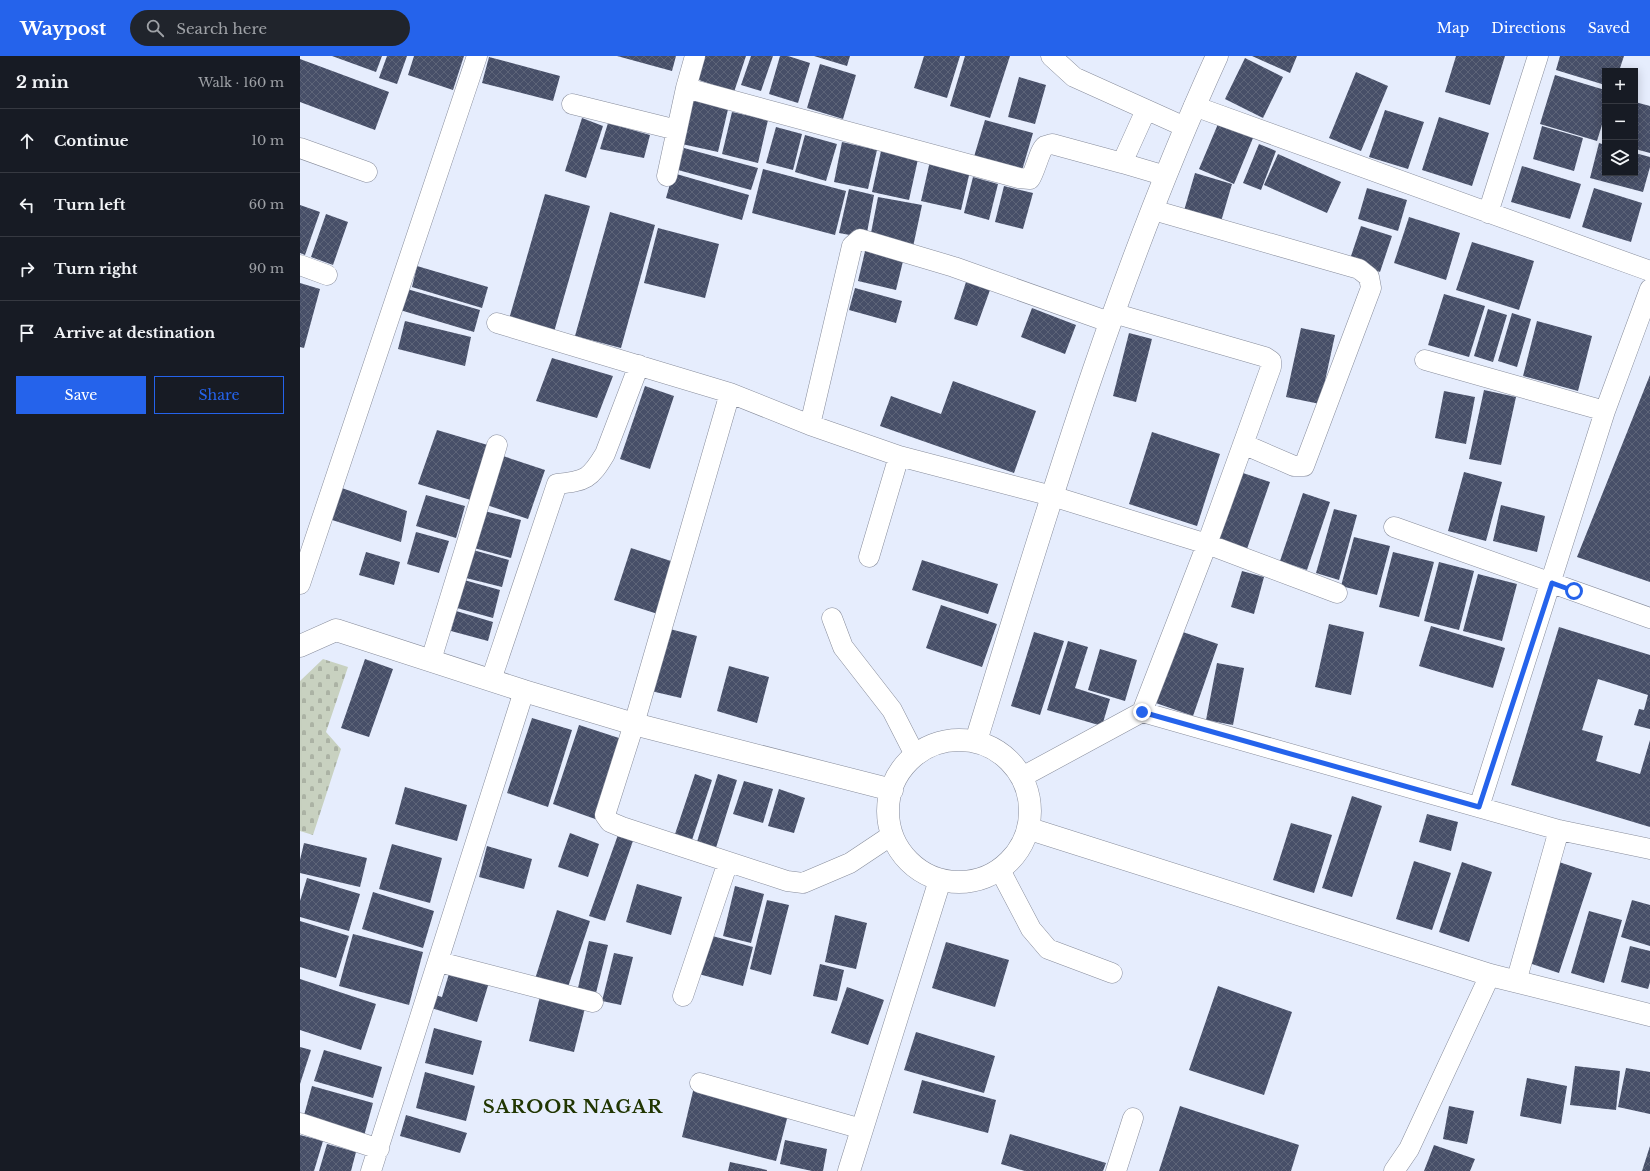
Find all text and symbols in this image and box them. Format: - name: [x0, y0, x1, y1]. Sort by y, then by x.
- search box: [130, 10, 410, 46]
- text: Waypost: [20, 17, 106, 40]
- icon: search: [144, 17, 166, 39]
- text: Search here: [176, 19, 267, 38]
- text: Map: [1437, 19, 1469, 37]
- text: Directions: [1491, 19, 1566, 37]
- text: Saved: [1588, 19, 1630, 37]
- map controls: [1602, 68, 1638, 176]
- button: +: [1602, 68, 1638, 104]
- text: 2 min: [16, 72, 69, 93]
- text: Walk · 160 m: [198, 74, 284, 91]
- button: −: [1602, 104, 1638, 140]
- icon: ahead: [16, 130, 38, 152]
- text: Continue: [54, 131, 129, 150]
- text: 10 m: [251, 132, 284, 149]
- button: layers: [1602, 140, 1638, 176]
- icon: left: [16, 194, 38, 216]
- text: Turn left: [54, 195, 125, 214]
- text: 60 m: [249, 196, 284, 213]
- icon: right: [16, 258, 38, 280]
- text: Turn right: [54, 259, 137, 278]
- text: 90 m: [249, 260, 284, 277]
- icon: arrive: [16, 322, 38, 344]
- text: Arrive at destination: [54, 323, 215, 342]
- button: Save: [16, 376, 146, 414]
- button: Share: [154, 376, 284, 414]
- route start: [1565, 582, 1583, 600]
- route end: [1133, 703, 1151, 721]
- district label: SAROOR NAGAR: [483, 1096, 664, 1118]

